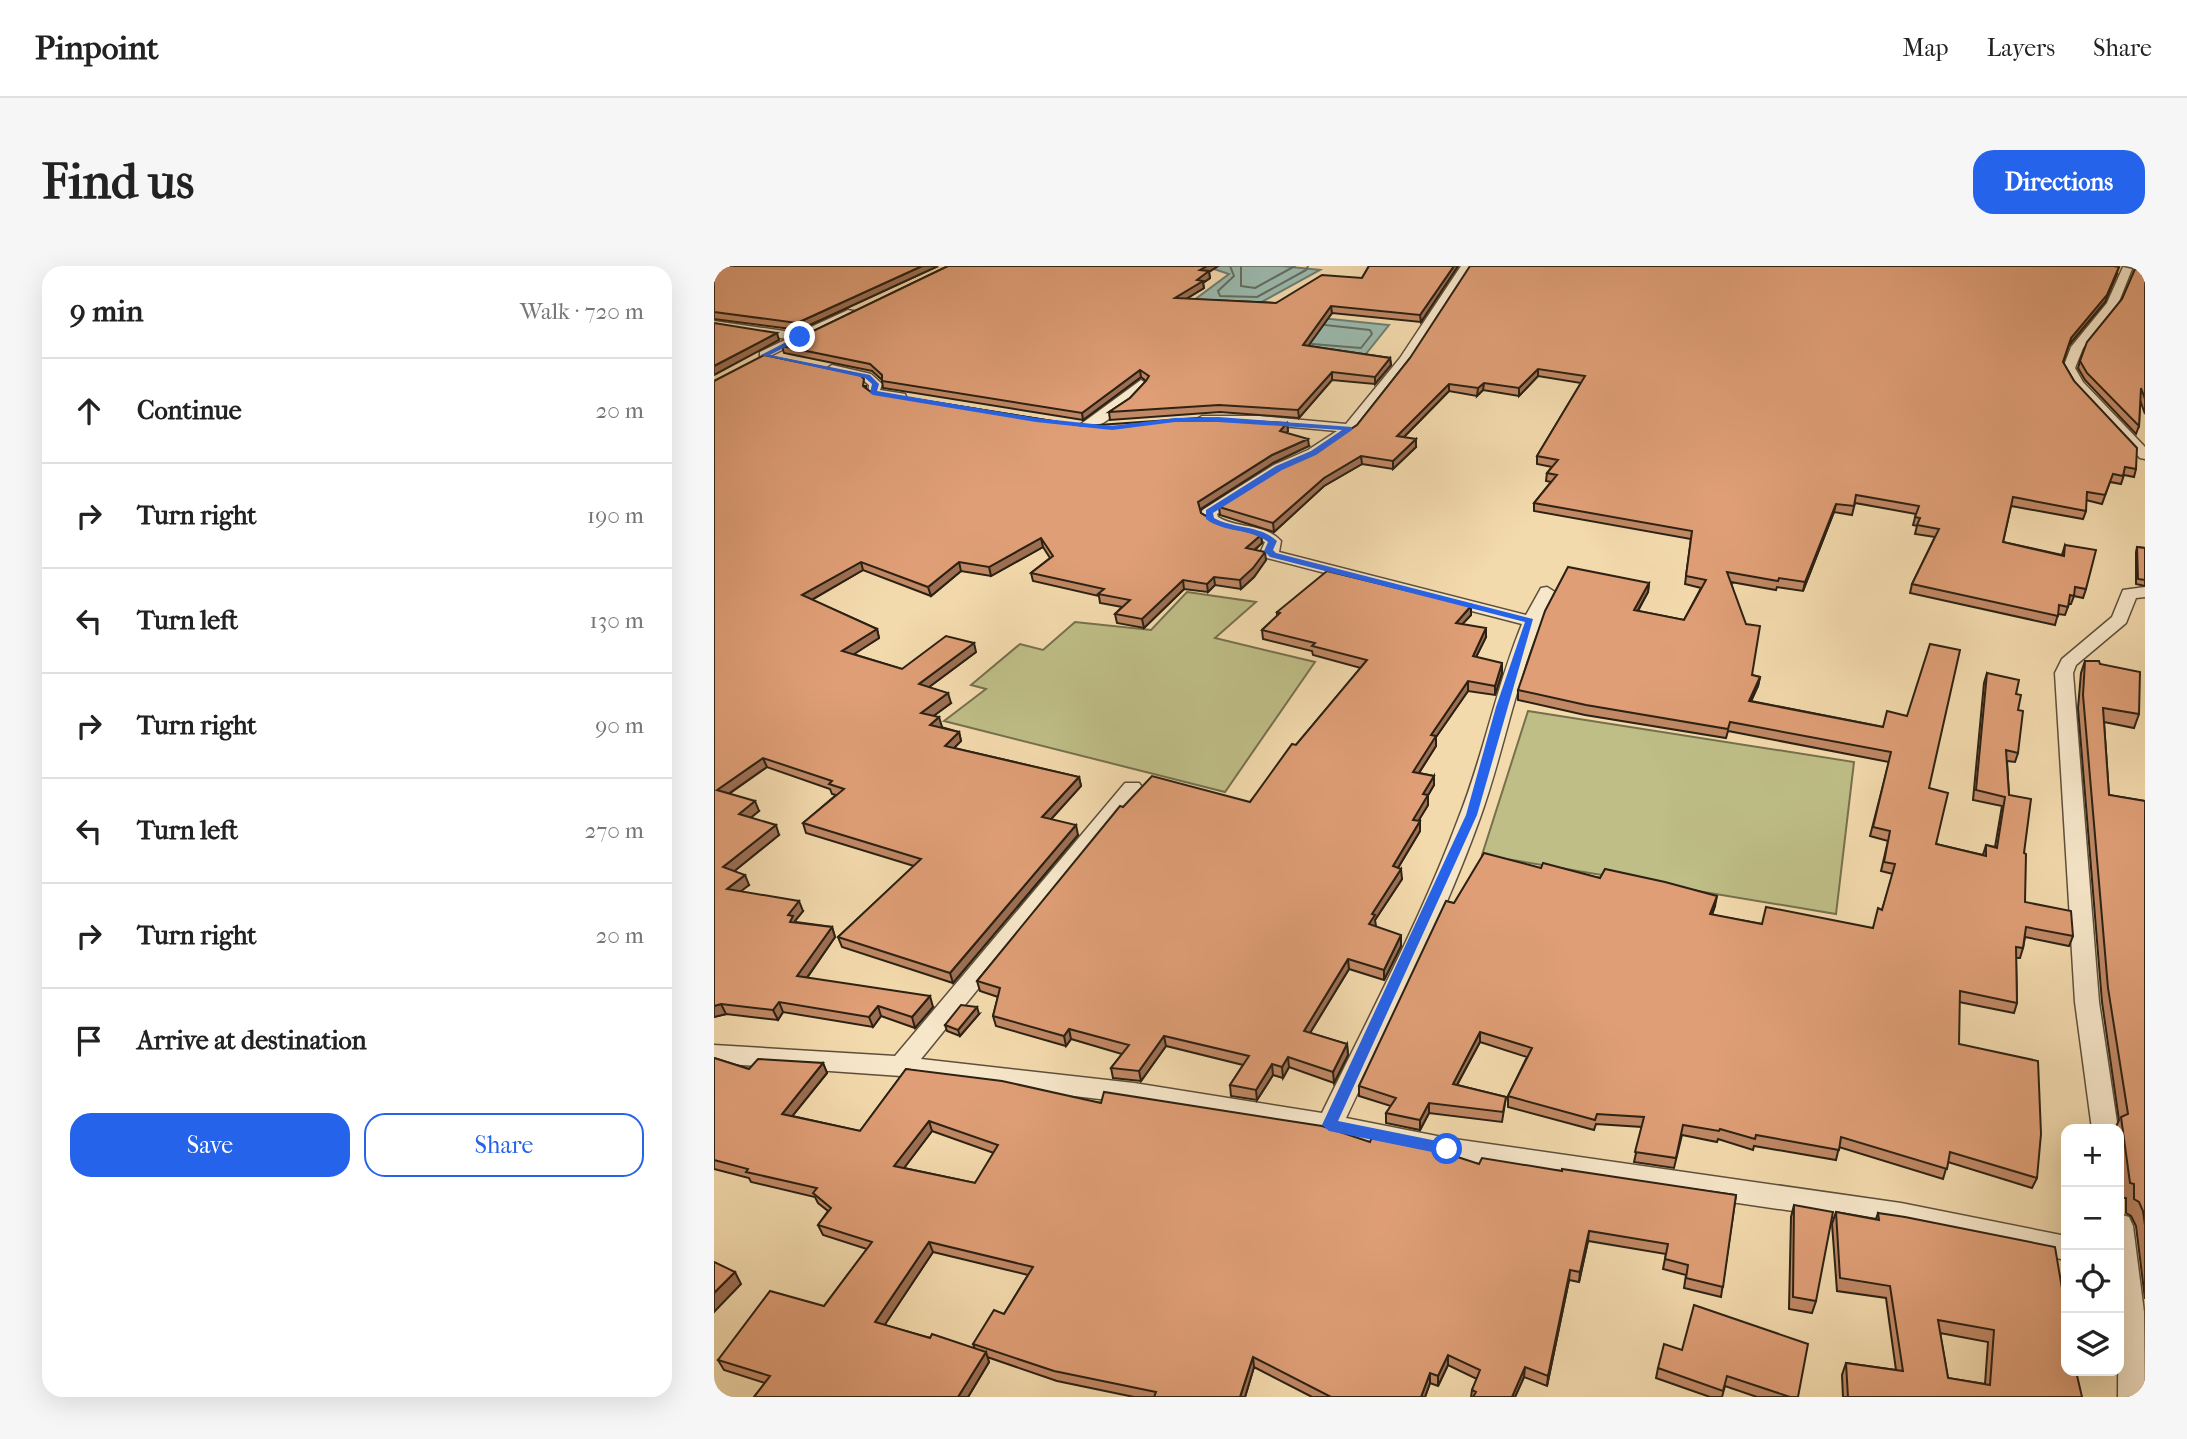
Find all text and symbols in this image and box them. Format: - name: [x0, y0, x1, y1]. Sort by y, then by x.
- text: Pinpoint: [35, 29, 159, 68]
- text: Map: [1903, 34, 1949, 62]
- text: Layers: [1987, 34, 2055, 62]
- text: Share: [2093, 34, 2152, 62]
- button: Directions: [1973, 150, 2145, 214]
- text: Find us: [42, 153, 194, 211]
- text: 9 min: [70, 294, 143, 329]
- text: Walk · 720 m: [520, 298, 644, 325]
- route end: [784, 321, 815, 352]
- icon: ahead: [70, 392, 108, 430]
- text: Continue: [137, 395, 242, 426]
- text: 20 m: [595, 397, 644, 424]
- icon: right: [70, 497, 108, 535]
- text: Turn right: [137, 500, 257, 531]
- text: 190 m: [587, 502, 644, 529]
- icon: left: [70, 602, 108, 640]
- text: Turn left: [137, 605, 238, 636]
- text: 130 m: [590, 607, 644, 634]
- icon: right: [70, 707, 108, 745]
- text: Turn right: [137, 710, 257, 741]
- text: 90 m: [595, 712, 644, 739]
- icon: left: [70, 812, 108, 850]
- text: Turn left: [137, 815, 238, 846]
- text: 270 m: [584, 817, 644, 844]
- icon: right: [70, 917, 108, 955]
- text: Turn right: [137, 920, 257, 951]
- text: 20 m: [595, 922, 644, 949]
- icon: arrive: [70, 1022, 108, 1060]
- text: Arrive at destination: [137, 1025, 367, 1056]
- button: Save: [70, 1113, 350, 1177]
- button: Share: [364, 1113, 644, 1177]
- map controls: [2061, 1124, 2124, 1376]
- button: +: [2061, 1124, 2124, 1187]
- route start: [1431, 1133, 1462, 1164]
- button: −: [2061, 1187, 2124, 1250]
- button: locate: [2061, 1250, 2124, 1313]
- button: layers: [2061, 1313, 2124, 1376]

